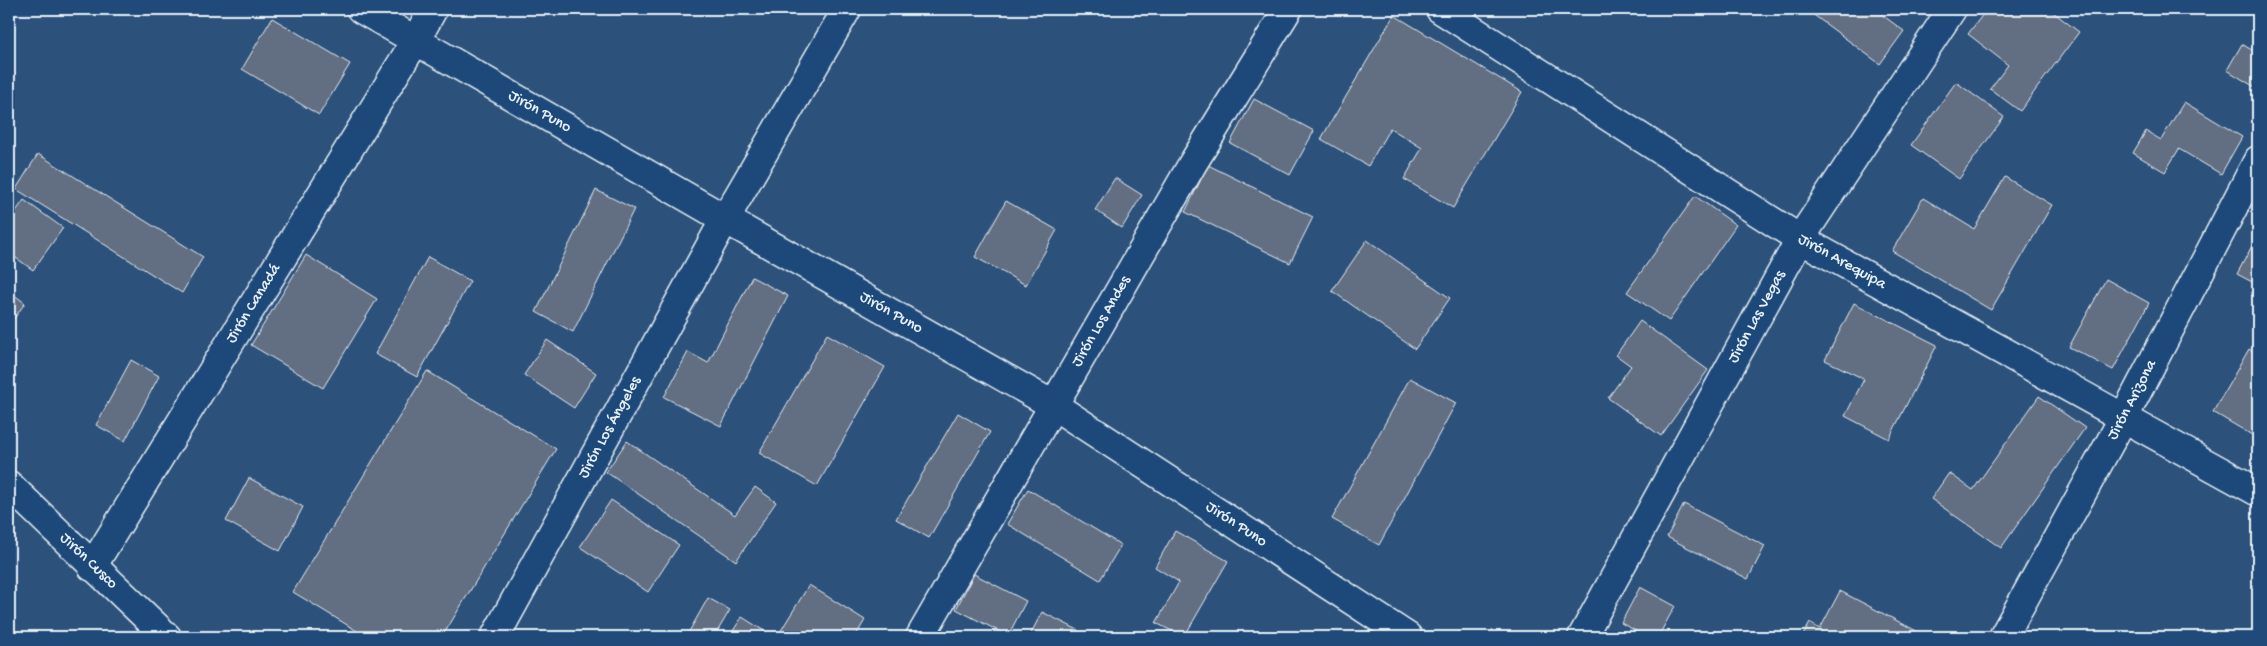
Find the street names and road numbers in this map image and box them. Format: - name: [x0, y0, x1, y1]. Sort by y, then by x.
- street label: Jirón Puno: [505, 86, 574, 138]
- street label: Jirón Arequipa: [1794, 230, 1890, 295]
- street label: Jirón Canadá: [222, 260, 286, 347]
- street label: Jirón Las Vegas: [1724, 266, 1791, 367]
- street label: Jirón Los Andes: [1068, 272, 1136, 370]
- street label: Jirón Puno: [856, 288, 926, 339]
- street label: Jirón Arizona: [2104, 356, 2162, 443]
- street label: Jirón Los Ángeles: [575, 372, 646, 482]
- street label: Jirón Puno: [1202, 498, 1270, 552]
- street label: Jirón Cusco: [55, 529, 121, 593]

